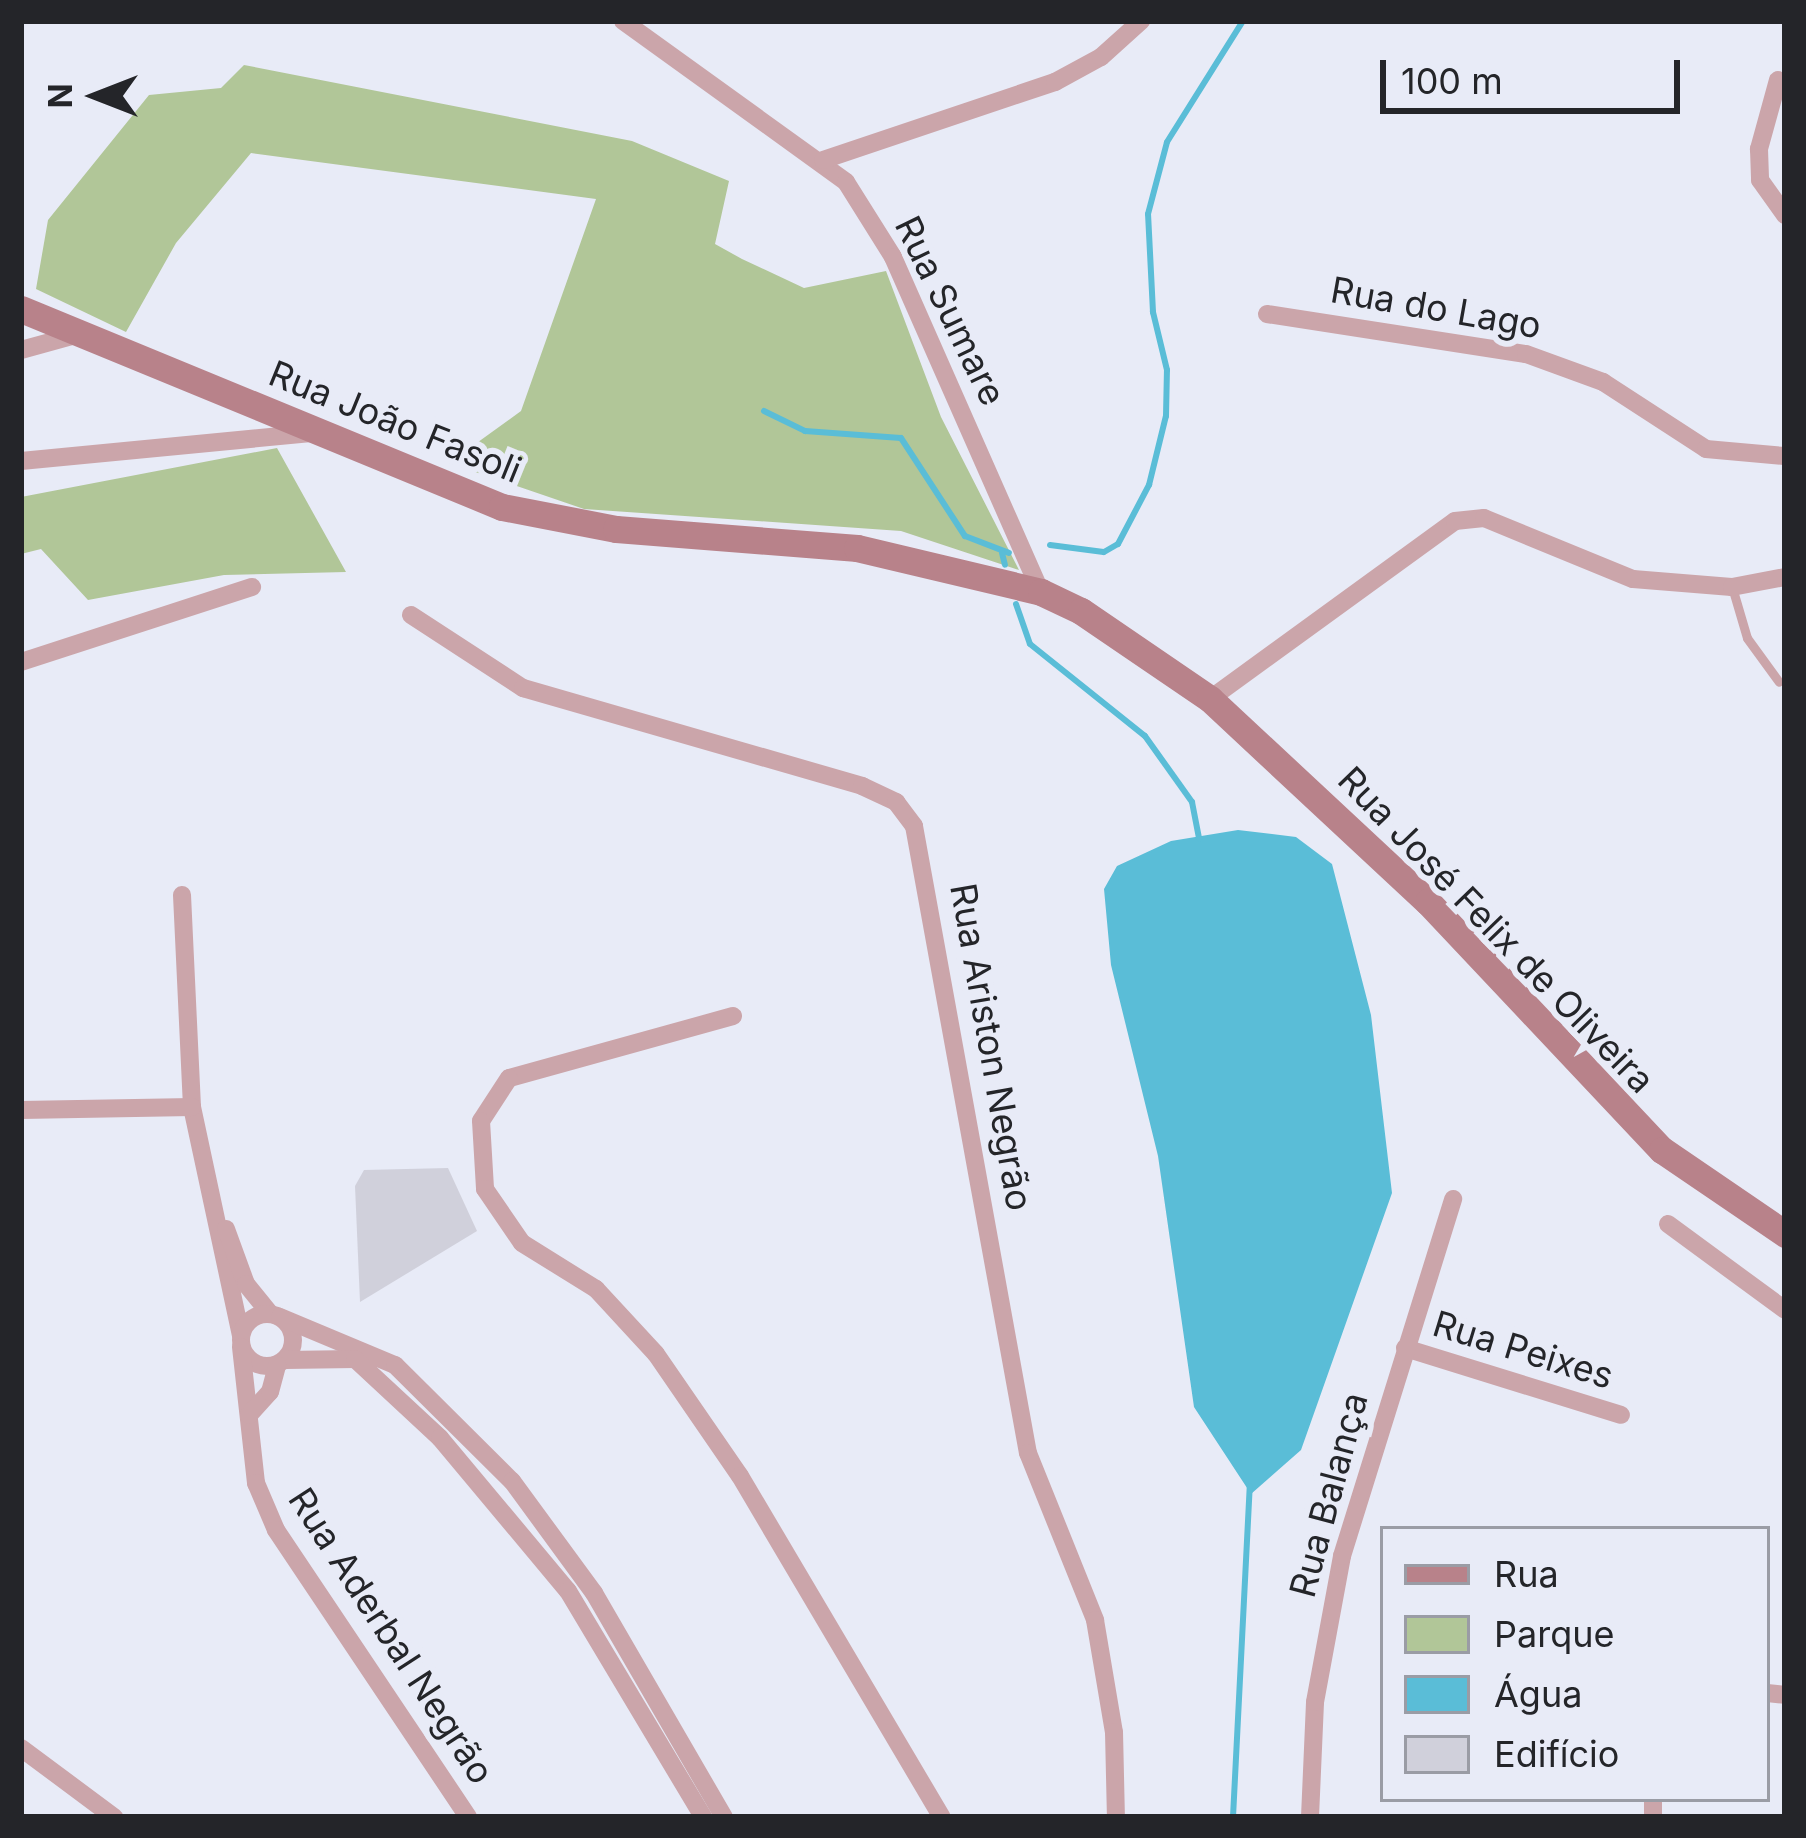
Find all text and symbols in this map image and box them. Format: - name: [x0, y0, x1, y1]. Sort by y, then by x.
- north arrow: [36, 36, 156, 156]
- scale bar: [1386, 36, 1686, 110]
- text: 100 m: [1401, 59, 1503, 103]
- text: N: [40, 83, 80, 109]
- street label: Rua Sumare: [886, 209, 1014, 413]
- street label: Rua do Lago: [1327, 268, 1545, 348]
- street label: Rua João Fasoli: [263, 352, 527, 492]
- street label: Rua José Felix de Oliveira: [1329, 758, 1663, 1102]
- street label: Rua Ariston Negrão: [941, 880, 1041, 1214]
- street label: Rua Peixes: [1428, 1302, 1618, 1398]
- street label: Rua Balança: [1281, 1388, 1377, 1602]
- street label: Rua Aderbal Negrão: [279, 1480, 503, 1792]
- legend: [1380, 1526, 1770, 1802]
- text: Rua: [1494, 1552, 1559, 1596]
- text: Parque: [1494, 1612, 1614, 1656]
- text: Água: [1494, 1672, 1582, 1716]
- text: Edifício: [1494, 1732, 1619, 1776]

